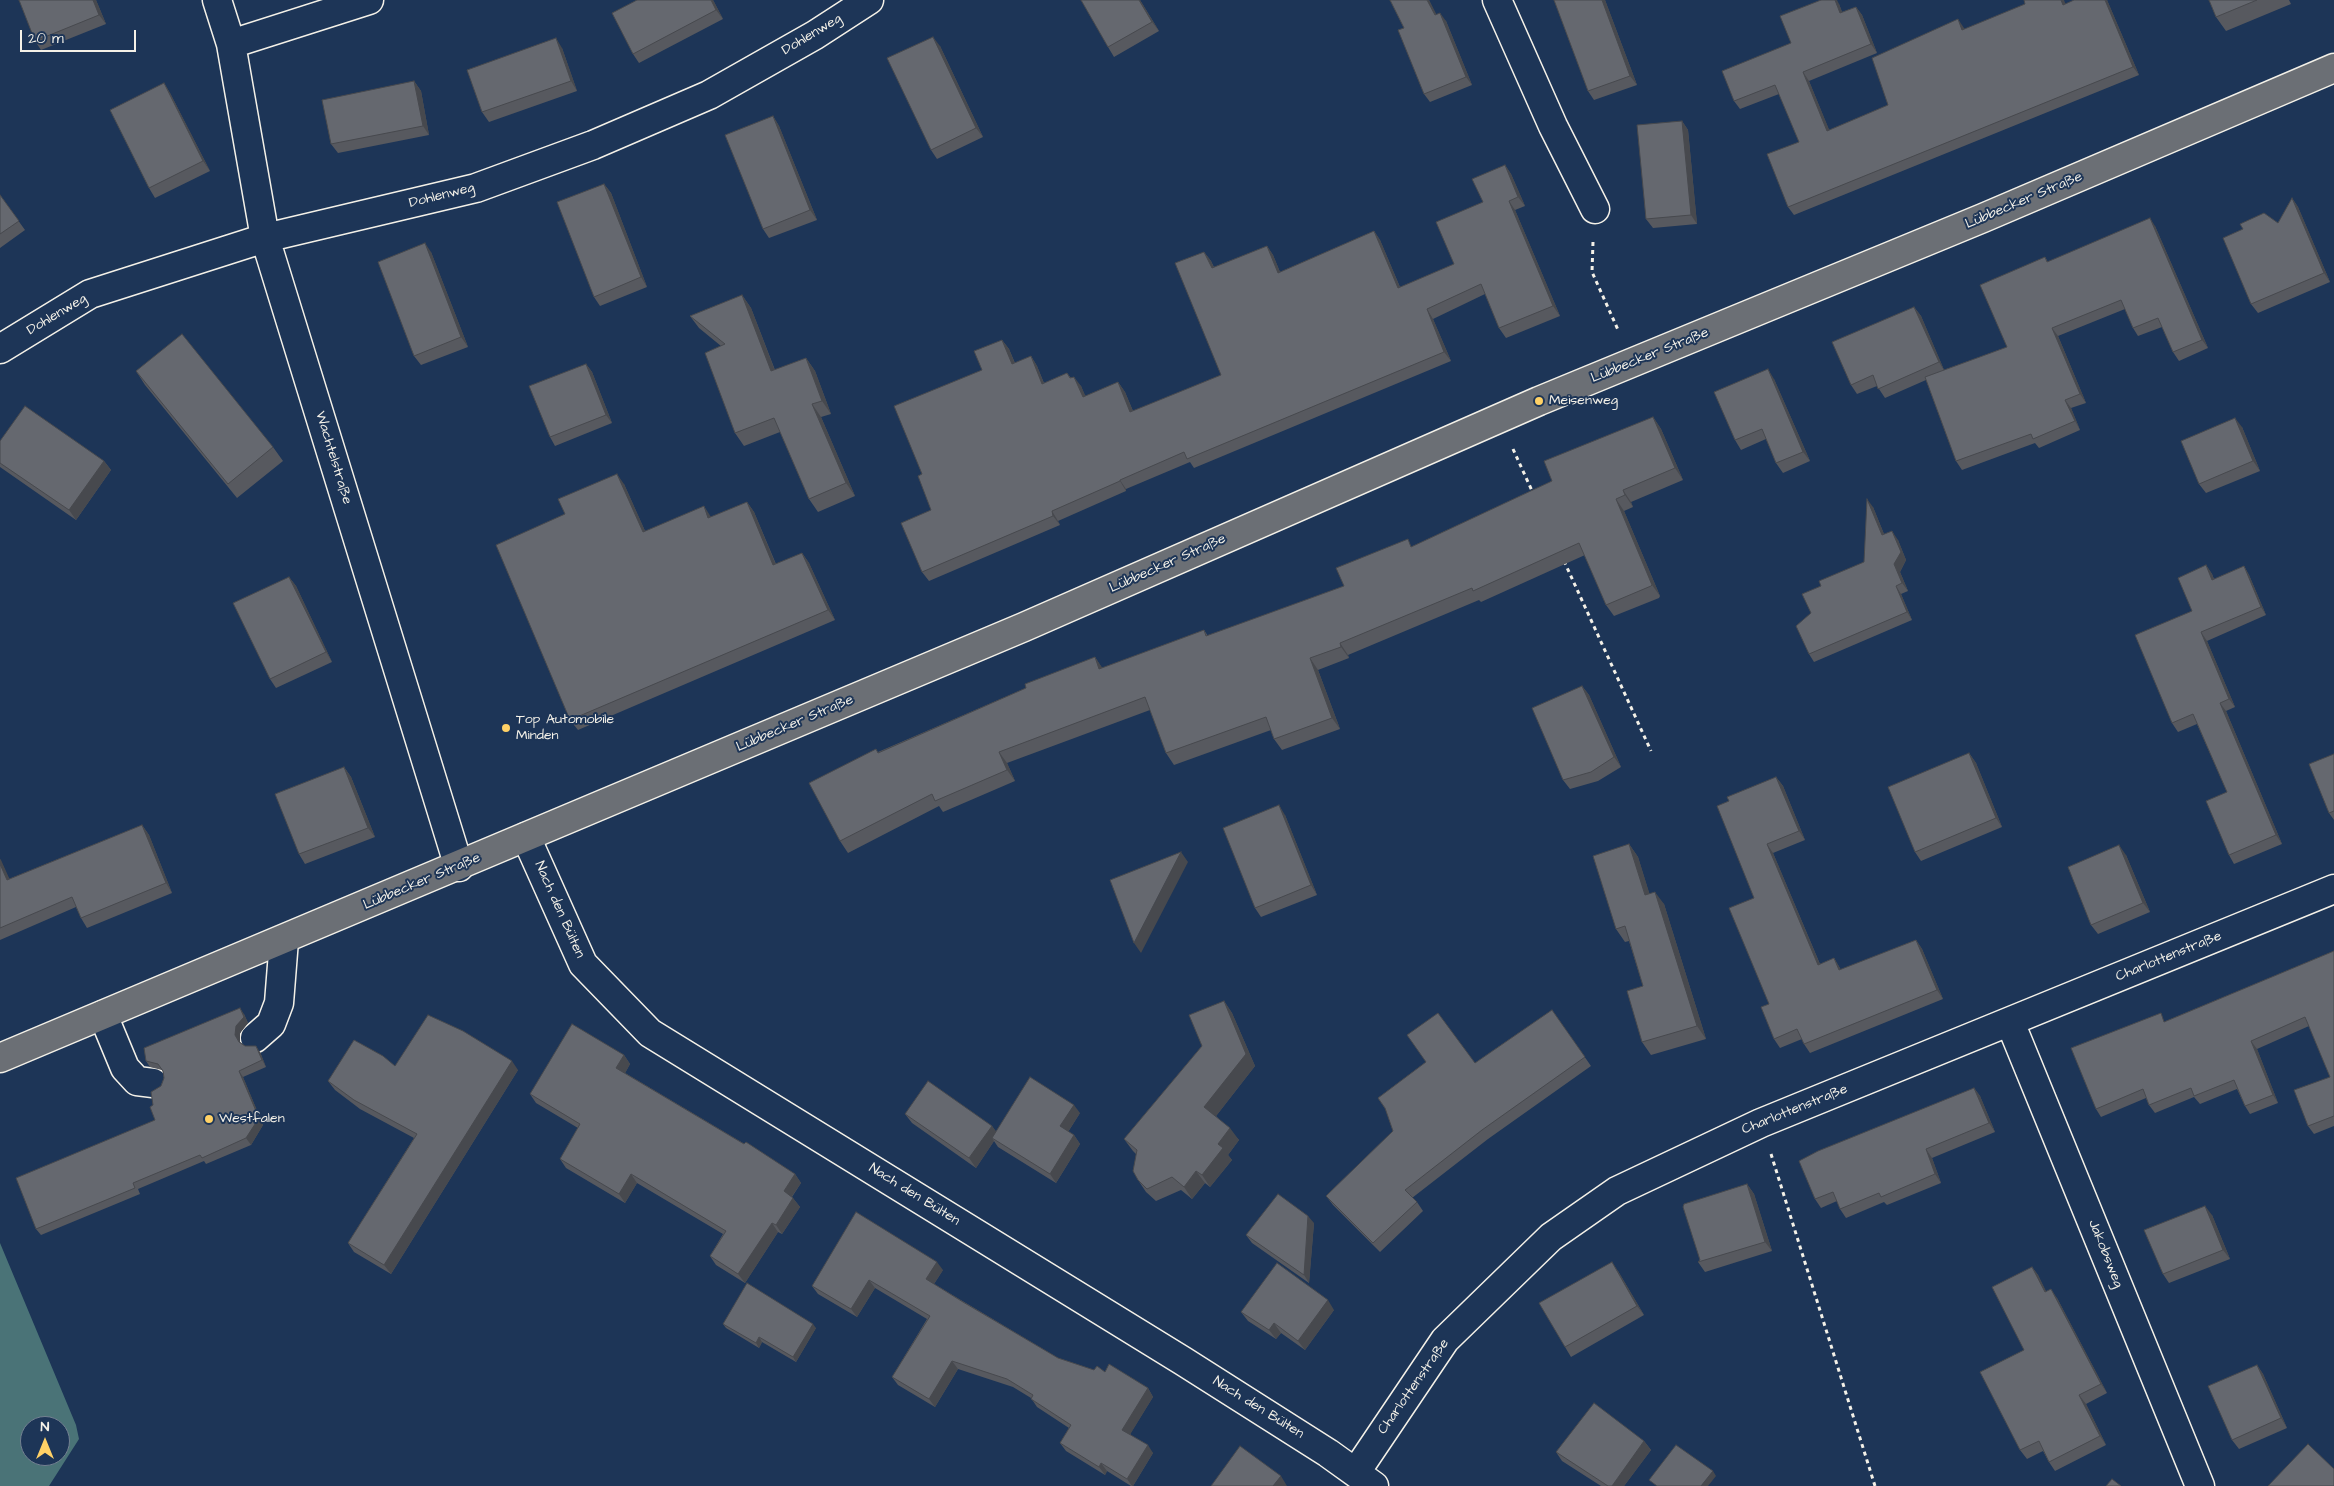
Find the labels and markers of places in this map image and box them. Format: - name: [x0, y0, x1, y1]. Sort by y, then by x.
- place label: Meisenweg: [1549, 393, 1618, 409]
- marker: Meisenweg: [1533, 395, 1545, 407]
- place label: Top Automobile Minden: [516, 712, 614, 744]
- marker: Top Automobile Minden: [500, 722, 512, 734]
- place label: Westfalen: [219, 1111, 285, 1127]
- marker: Westfalen: [203, 1113, 215, 1125]

